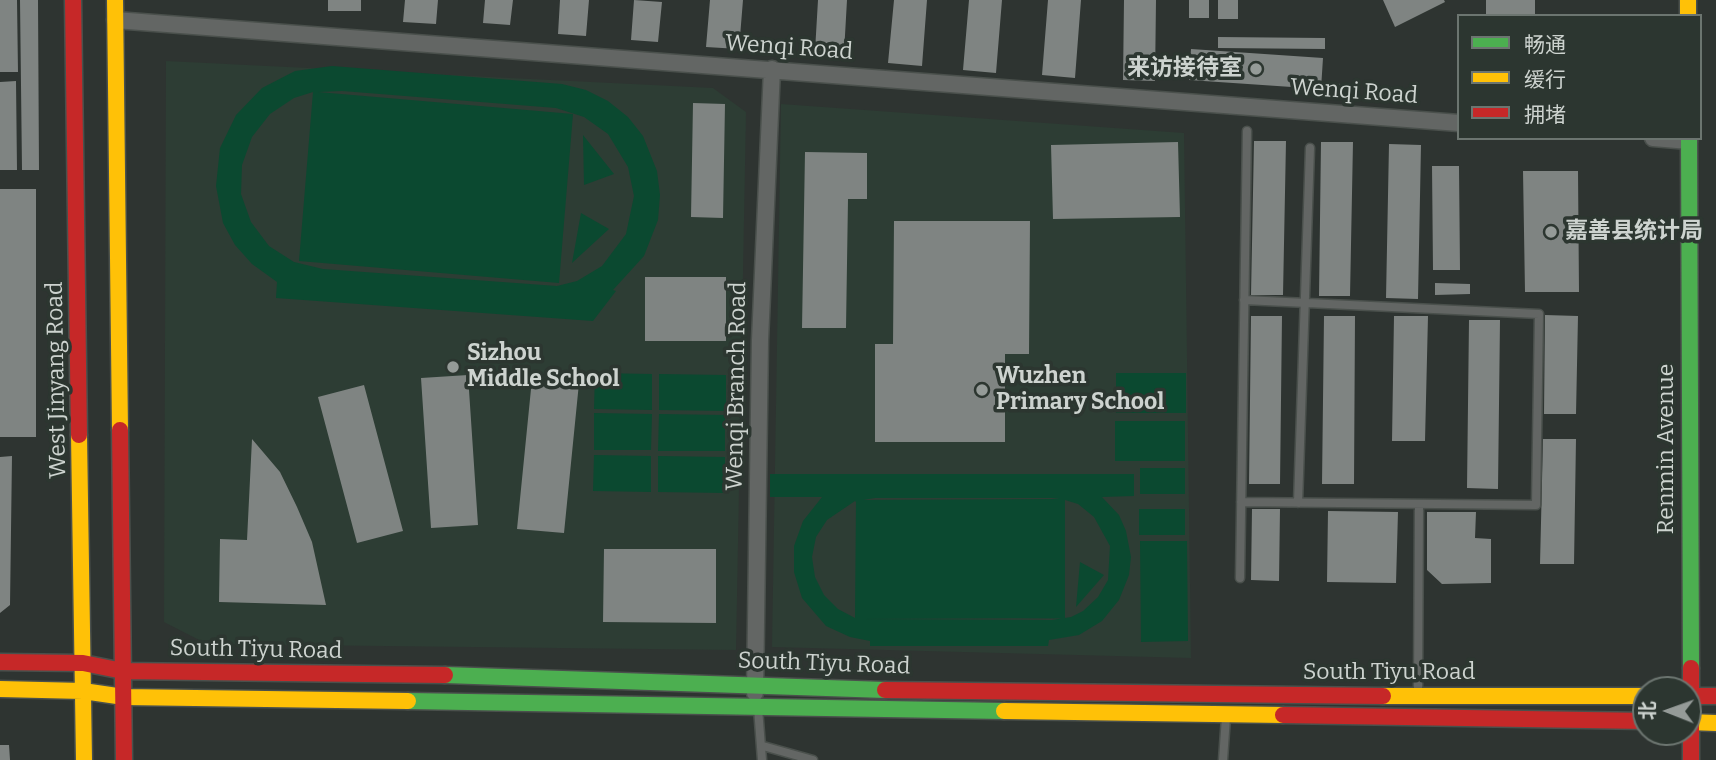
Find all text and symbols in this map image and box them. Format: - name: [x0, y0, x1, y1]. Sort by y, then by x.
- legend: [1457, 14, 1702, 140]
- street label: Wenqi Road: [724, 30, 854, 66]
- text: 畅通: [1524, 32, 1566, 58]
- place label: 来访接待室: [1127, 55, 1242, 83]
- marker: 来访接待室: [1248, 61, 1264, 77]
- text: 缓行: [1524, 67, 1566, 93]
- street label: Wenqi Road: [1289, 74, 1419, 110]
- text: 拥堵: [1524, 102, 1566, 128]
- place label: 嘉善县统计局: [1565, 218, 1703, 246]
- marker: 嘉善县统计局: [1543, 224, 1559, 240]
- street label: West Jinyang Road: [41, 281, 73, 479]
- street label: Wenqi Branch Road: [721, 281, 753, 491]
- place label: Sizhou Middle School: [467, 340, 620, 394]
- marker: Sizhou Middle School: [445, 359, 461, 375]
- place label: Wuzhen Primary School: [996, 363, 1164, 417]
- street label: Renmin Avenue: [1653, 364, 1681, 534]
- marker: Wuzhen Primary School: [974, 382, 990, 398]
- street label: South Tiyu Road: [169, 635, 343, 665]
- street label: South Tiyu Road: [737, 647, 911, 681]
- street label: South Tiyu Road: [1303, 659, 1475, 687]
- north arrow: [1632, 676, 1702, 746]
- text: 北: [1636, 701, 1659, 720]

